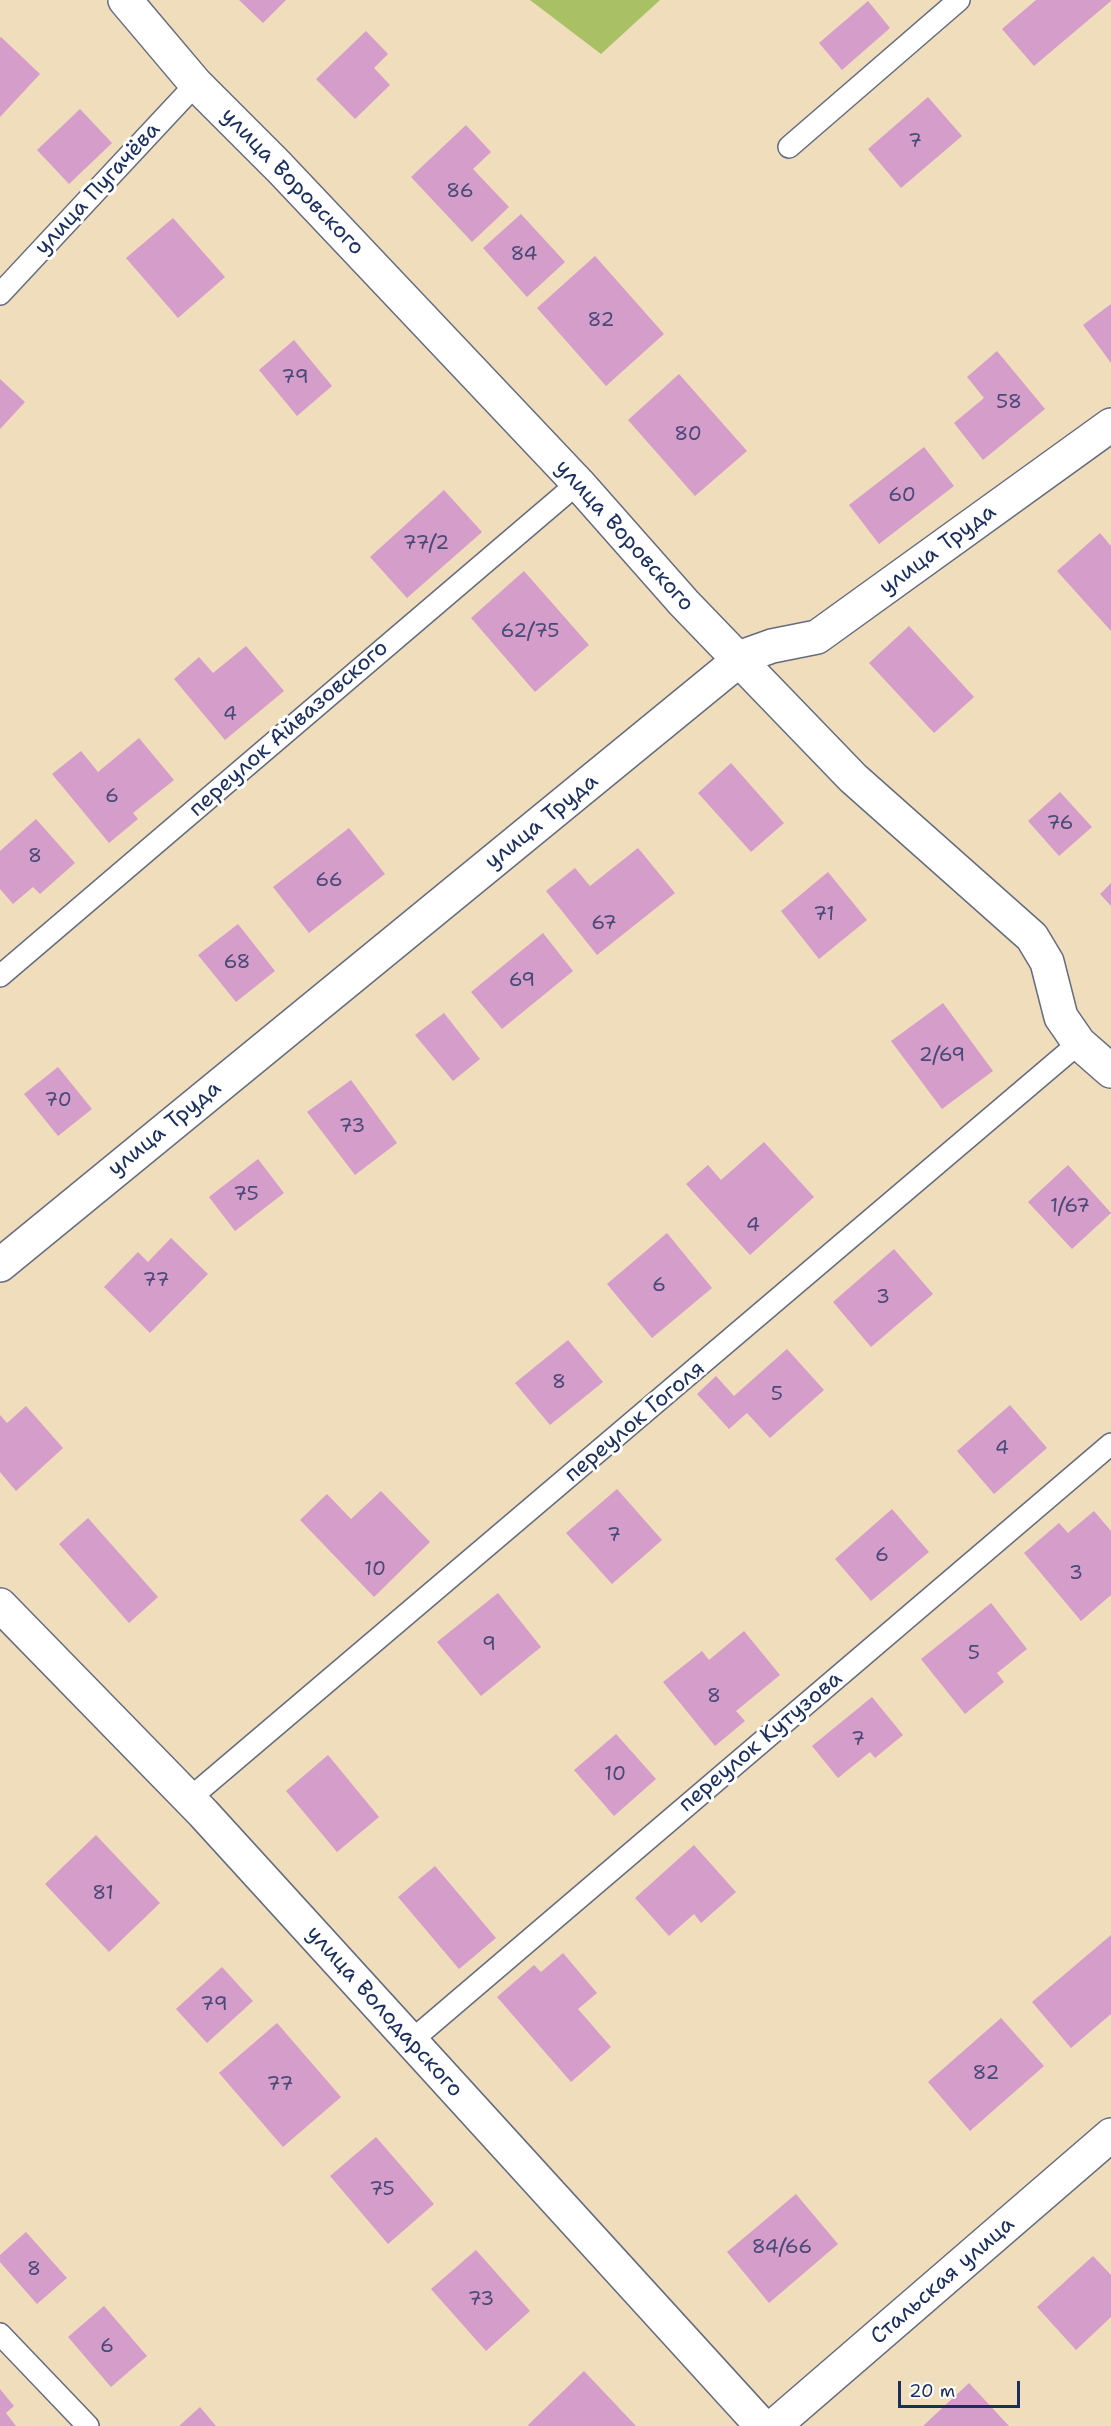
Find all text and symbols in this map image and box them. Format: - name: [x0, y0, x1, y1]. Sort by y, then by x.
- street label: улица Воровского: [215, 103, 369, 261]
- street label: улица Пугачёва: [30, 117, 166, 261]
- house number: 7: [908, 130, 922, 154]
- house number: 86: [446, 180, 474, 204]
- house number: 84: [510, 243, 538, 267]
- house number: 82: [588, 309, 614, 333]
- house number: 79: [281, 366, 309, 390]
- house number: 58: [996, 391, 1022, 415]
- house number: 80: [674, 423, 702, 447]
- street label: улица Воровского: [549, 455, 699, 617]
- house number: 60: [888, 484, 916, 508]
- street label: улица Труда: [875, 499, 1001, 601]
- house number: 77/2: [403, 532, 449, 556]
- house number: 62/75: [501, 620, 559, 644]
- street label: переулок Айвазовского: [184, 635, 394, 823]
- house number: 4: [223, 703, 237, 727]
- street label: улица Труда: [480, 768, 604, 876]
- house number: 6: [105, 785, 119, 809]
- house number: 76: [1046, 812, 1074, 836]
- house number: 8: [28, 845, 42, 869]
- house number: 66: [315, 869, 343, 893]
- house number: 71: [813, 903, 835, 927]
- house number: 67: [591, 912, 617, 936]
- house number: 68: [223, 951, 251, 975]
- house number: 69: [509, 969, 535, 993]
- house number: 2/69: [919, 1044, 965, 1068]
- street label: улица Труда: [103, 1075, 227, 1183]
- house number: 70: [44, 1089, 72, 1113]
- house number: 73: [339, 1115, 365, 1139]
- house number: 75: [233, 1183, 259, 1207]
- house number: 1/67: [1050, 1195, 1090, 1219]
- house number: 4: [746, 1214, 760, 1238]
- house number: 77: [143, 1269, 169, 1293]
- house number: 6: [652, 1274, 666, 1298]
- house number: 3: [876, 1286, 890, 1310]
- street label: переулок Гоголя: [560, 1356, 710, 1488]
- house number: 8: [552, 1371, 566, 1395]
- house number: 5: [771, 1383, 783, 1407]
- house number: 4: [995, 1437, 1009, 1461]
- house number: 7: [607, 1524, 621, 1548]
- house number: 6: [875, 1544, 889, 1568]
- house number: 10: [364, 1558, 386, 1582]
- house number: 3: [1069, 1562, 1083, 1586]
- house number: 9: [482, 1633, 496, 1657]
- house number: 5: [968, 1642, 980, 1666]
- street label: переулок Кутузова: [674, 1666, 848, 1818]
- house number: 8: [707, 1685, 721, 1709]
- house number: 7: [851, 1728, 865, 1752]
- house number: 10: [604, 1763, 626, 1787]
- house number: 81: [92, 1882, 114, 1906]
- street label: улица Володарского: [300, 1921, 468, 2103]
- house number: 79: [200, 1993, 228, 2017]
- house number: 82: [973, 2062, 999, 2086]
- house number: 77: [267, 2073, 293, 2097]
- house number: 75: [369, 2178, 395, 2202]
- street label: Стальская улица: [866, 2211, 1020, 2351]
- house number: 84/66: [752, 2236, 812, 2260]
- house number: 8: [27, 2258, 41, 2282]
- house number: 73: [468, 2288, 494, 2312]
- house number: 6: [100, 2335, 114, 2359]
- scale bar: [901, 2369, 1022, 2407]
- text: 20 m: [909, 2379, 955, 2403]

